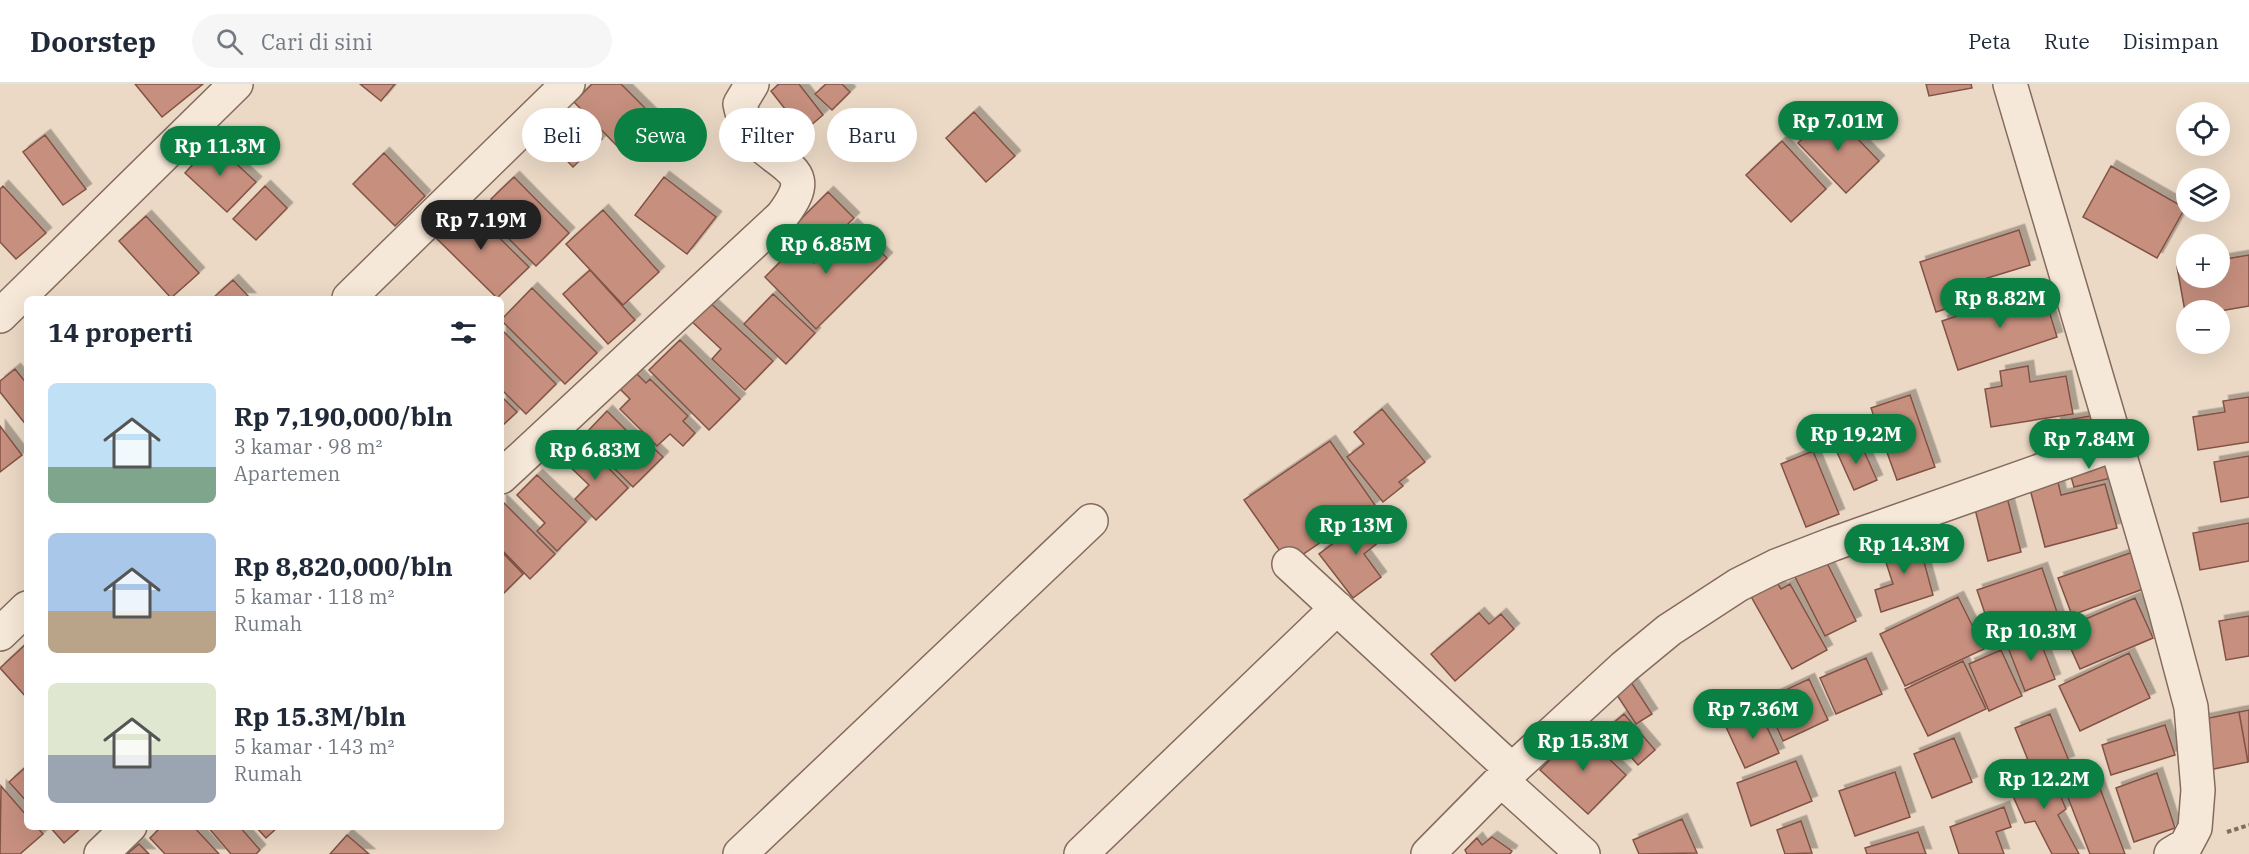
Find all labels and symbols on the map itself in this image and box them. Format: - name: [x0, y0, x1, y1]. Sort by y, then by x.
- pin: Rp 7.01M: [1776, 101, 1900, 152]
- pin: Rp 11.3M: [158, 126, 282, 177]
- pin: Rp 7.19M: [419, 200, 543, 251]
- pin: Rp 6.85M: [764, 224, 888, 275]
- pin: Rp 8.82M: [1938, 278, 2062, 329]
- pin: Rp 19.2M: [1794, 414, 1918, 465]
- pin: Rp 7.84M: [2027, 419, 2151, 470]
- pin: Rp 6.83M: [533, 430, 657, 481]
- pin: Rp 13M: [1307, 505, 1405, 556]
- pin: Rp 14.3M: [1842, 524, 1966, 575]
- pin: Rp 10.3M: [1969, 611, 2093, 662]
- pin: Rp 7.36M: [1691, 689, 1815, 740]
- pin: Rp 15.3M: [1521, 721, 1645, 772]
- pin: Rp 12.2M: [1982, 759, 2106, 810]

